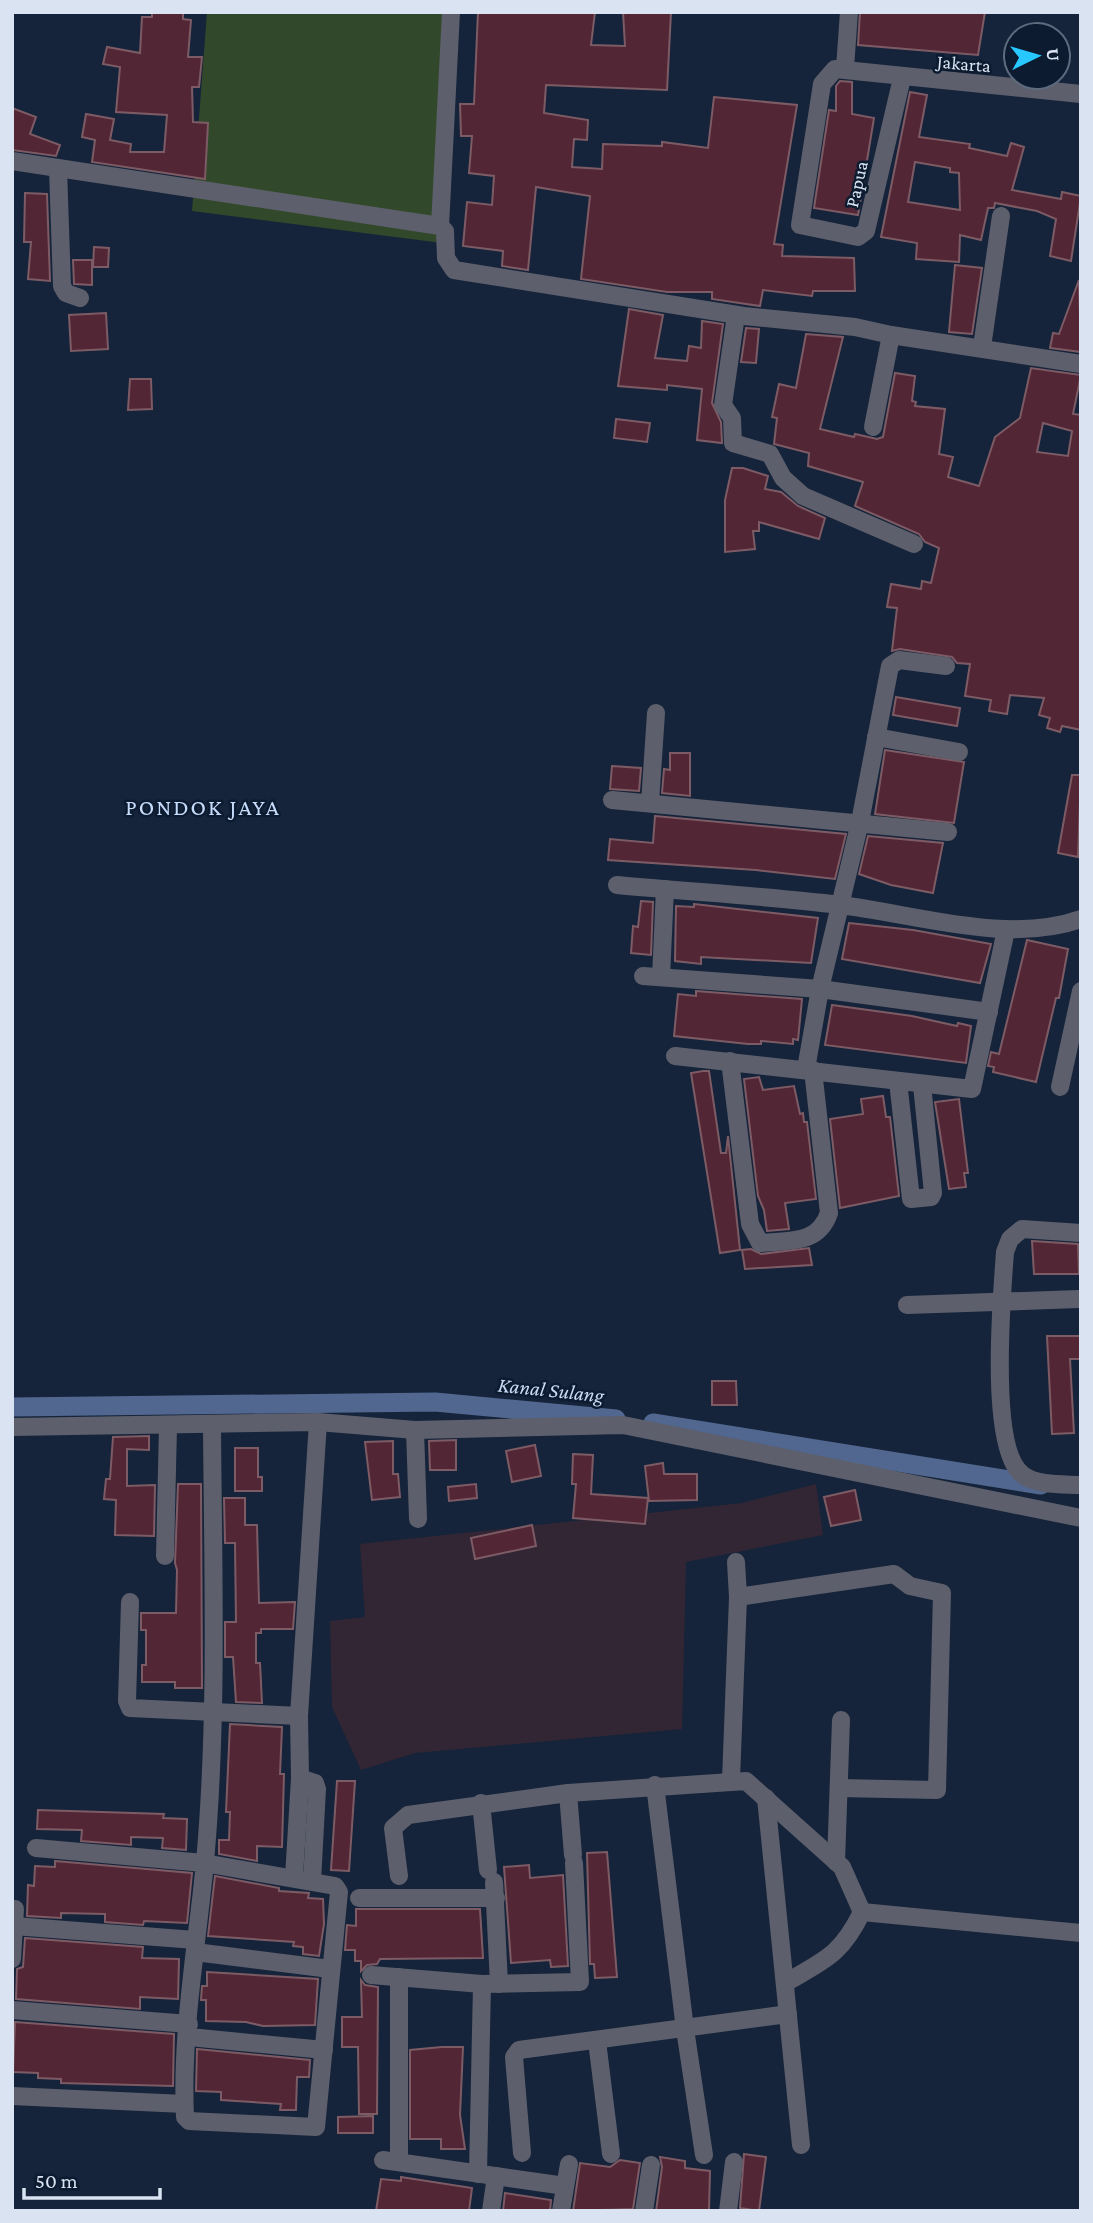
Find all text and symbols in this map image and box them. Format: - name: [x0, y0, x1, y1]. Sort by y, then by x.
- north arrow: [1002, 21, 1072, 91]
- text: U: [1042, 47, 1064, 62]
- street label: Jakarta: [934, 51, 992, 76]
- street label: Papua: [841, 159, 872, 209]
- district label: PONDOK JAYA: [125, 794, 281, 820]
- water label: Kanal Sulang: [497, 1373, 606, 1408]
- scale bar: [24, 2156, 161, 2200]
- text: 50 m: [35, 2169, 78, 2193]

